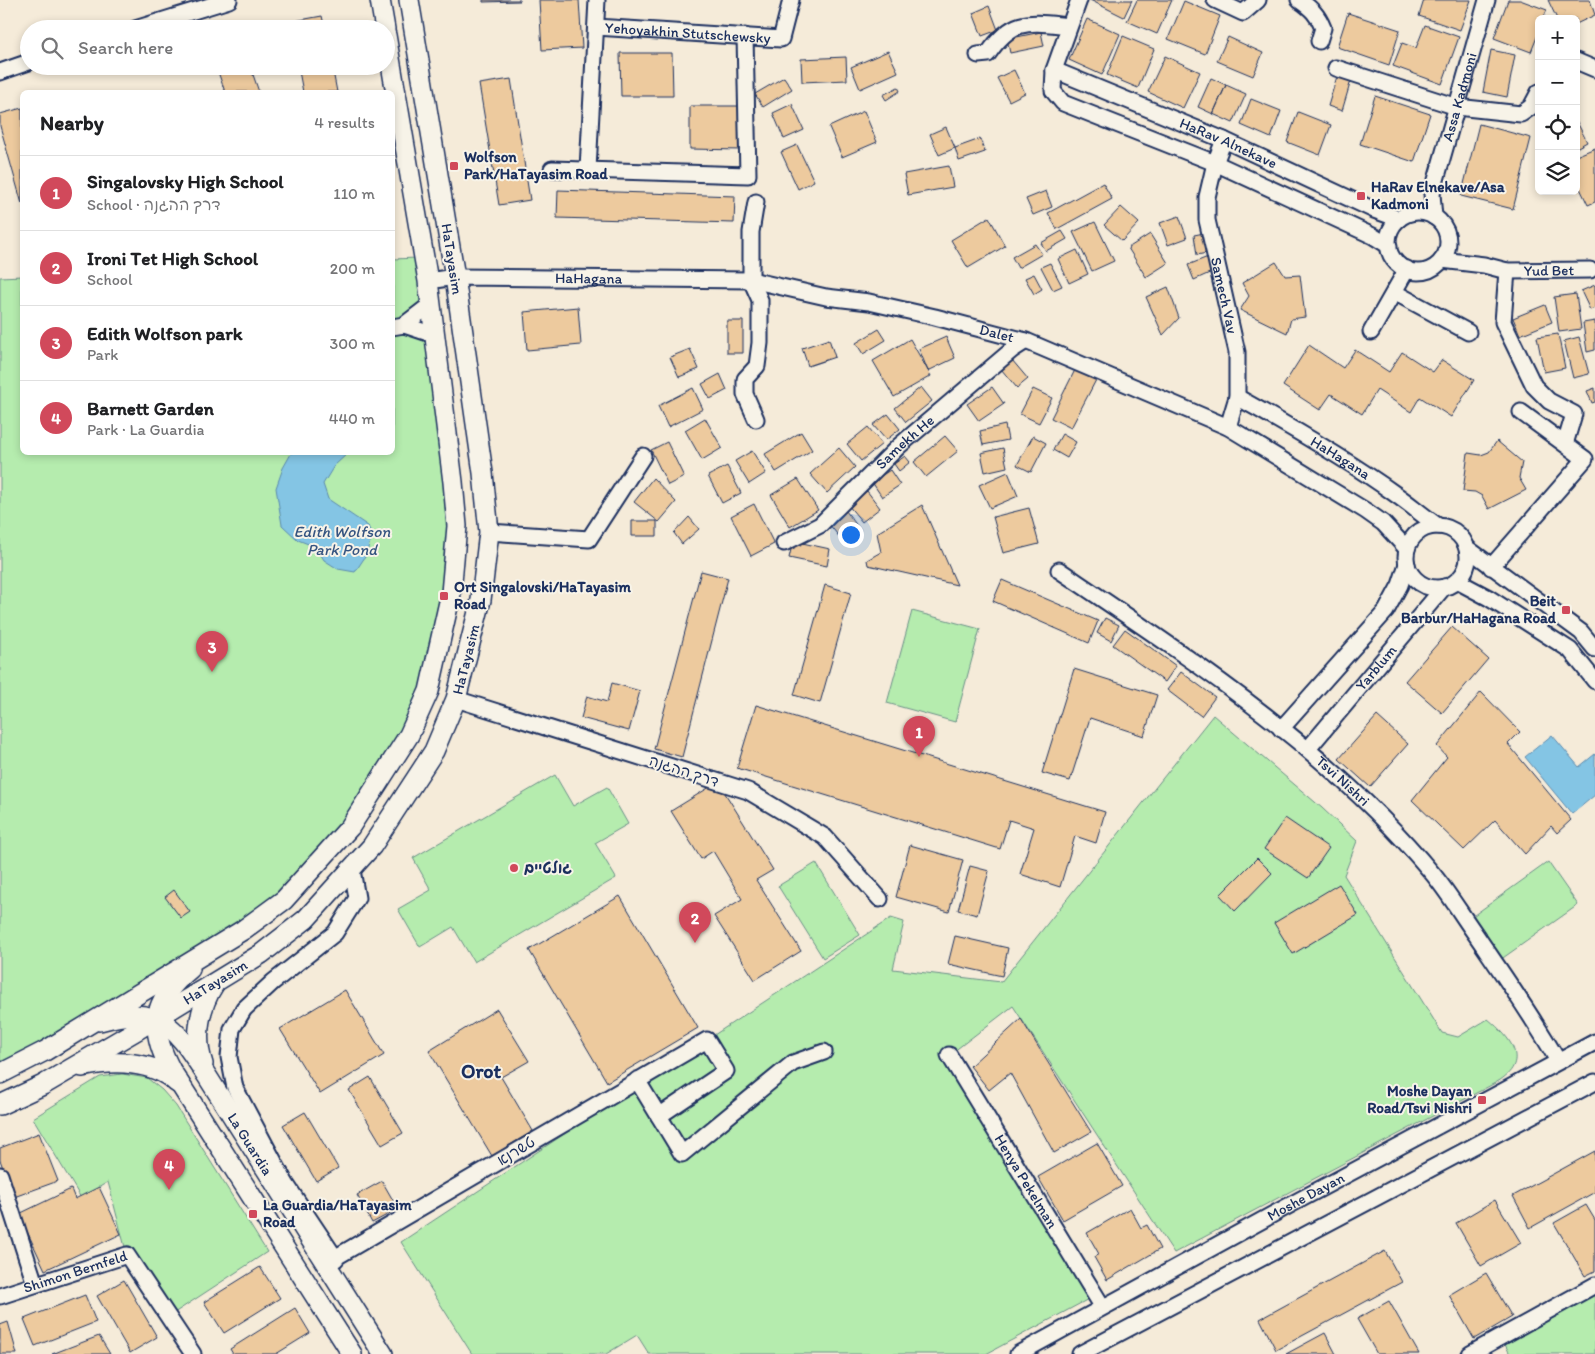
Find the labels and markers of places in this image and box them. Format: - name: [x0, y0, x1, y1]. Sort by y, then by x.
- place label: Wolfson Park/HaTayasim Road: [464, 148, 609, 184]
- marker: Wolfson Park/HaTayasim Road: [448, 160, 460, 172]
- place label: HaRav Elnekave/Asa Kadmoni: [1371, 178, 1505, 213]
- marker: HaRav Elnekave/Asa Kadmoni: [1355, 190, 1367, 202]
- place label: Ort Singalovski/HaTayasim Road: [454, 578, 631, 613]
- marker: Ort Singalovski/HaTayasim Road: [438, 590, 450, 602]
- place label: Beit Barbur/HaHagana Road: [1401, 592, 1557, 628]
- marker: Beit Barbur/HaHagana Road: [1560, 604, 1572, 616]
- pin: 3: [196, 631, 228, 672]
- pin: 1: [903, 716, 935, 757]
- place label: גולטיים: [524, 859, 572, 877]
- marker: גולטיים: [508, 862, 520, 874]
- pin: 2: [679, 902, 711, 943]
- place label: Moshe Dayan Road/Tsvi Nishri: [1367, 1082, 1473, 1117]
- marker: Moshe Dayan Road/Tsvi Nishri: [1476, 1094, 1488, 1106]
- pin: 4: [153, 1149, 185, 1190]
- place label: La Guardia/HaTayasim Road: [263, 1196, 412, 1231]
- marker: La Guardia/HaTayasim Road: [247, 1208, 259, 1220]

